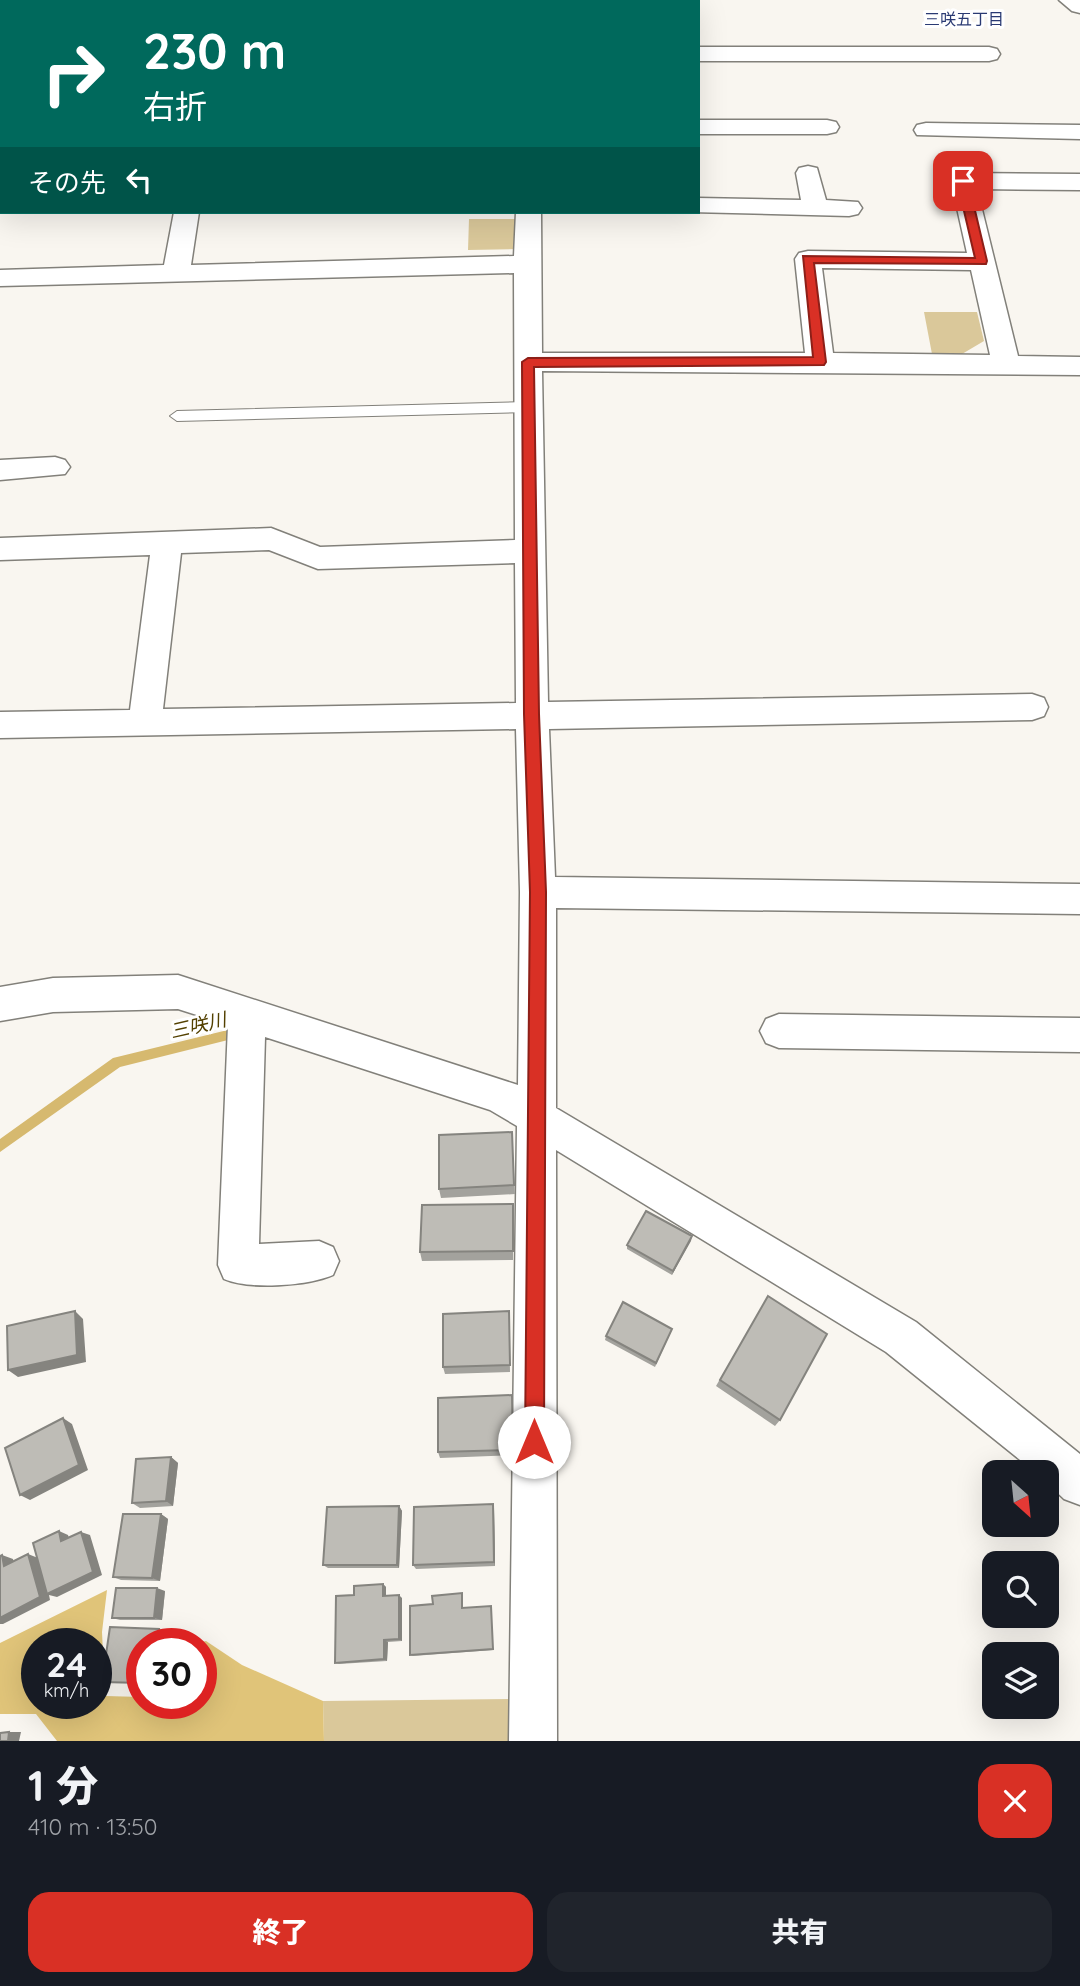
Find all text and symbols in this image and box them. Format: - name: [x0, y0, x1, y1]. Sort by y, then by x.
- district label: 三咲五丁目: [924, 9, 1004, 29]
- text: 230 m: [143, 20, 286, 81]
- icon: right: [28, 28, 119, 119]
- text: 右折: [143, 86, 207, 126]
- pin: [933, 151, 993, 211]
- icon: left: [120, 161, 158, 199]
- icon: arrive: [944, 162, 982, 200]
- text: その先: [28, 166, 106, 199]
- water label: 三咲川: [168, 1006, 230, 1043]
- position arrow: [497, 1405, 571, 1479]
- north arrow: [982, 1460, 1059, 1536]
- map controls: [982, 1460, 1059, 1719]
- button: search: [982, 1551, 1059, 1628]
- speed limit sign: 30: [126, 1628, 217, 1719]
- text: 24: [46, 1642, 87, 1686]
- button: layers: [982, 1642, 1059, 1719]
- text: km/h: [44, 1679, 89, 1702]
- text: 1 分: [28, 1759, 98, 1812]
- button: close: [978, 1764, 1052, 1838]
- text: 410 m · 13:50: [28, 1812, 158, 1841]
- button: 終了: [28, 1892, 533, 1972]
- button: 共有: [547, 1892, 1052, 1972]

